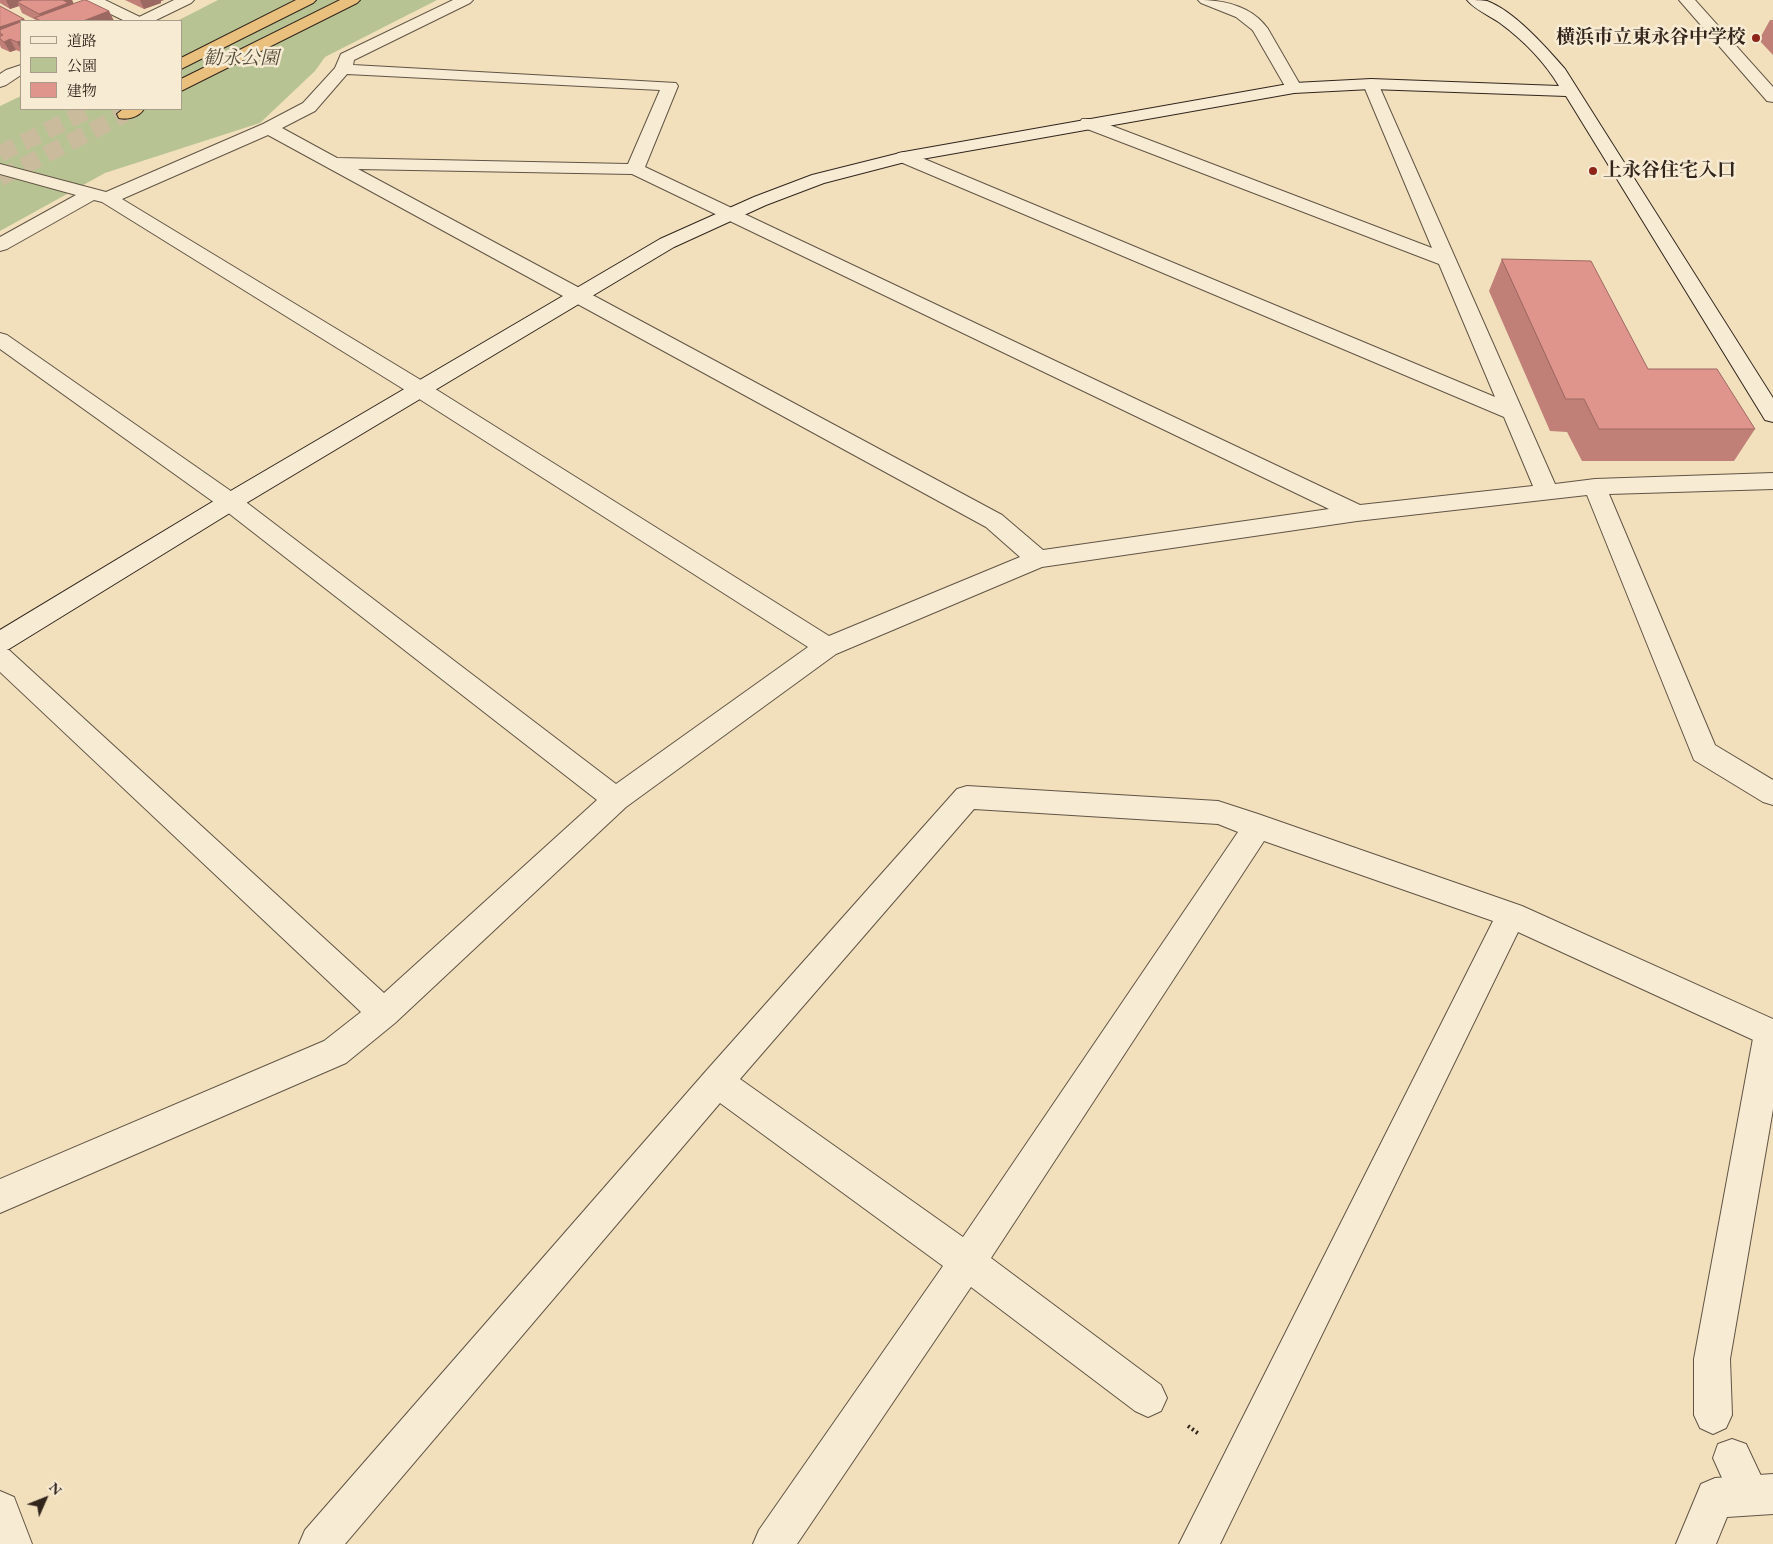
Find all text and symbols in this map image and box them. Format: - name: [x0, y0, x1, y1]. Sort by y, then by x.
- legend: [20, 20, 182, 110]
- place label: 横浜市立東永谷中学校: [1556, 27, 1746, 49]
- text: 道路: [67, 31, 97, 50]
- marker: 横浜市立東永谷中学校: [1750, 32, 1762, 44]
- park label: 勧永公園: [203, 48, 279, 70]
- text: 公園: [67, 56, 97, 75]
- text: 建物: [67, 81, 97, 100]
- place label: 上永谷住宅入口: [1603, 160, 1736, 182]
- marker: 上永谷住宅入口: [1587, 165, 1599, 177]
- north arrow: [20, 1474, 70, 1524]
- text: N: [45, 1478, 66, 1499]

